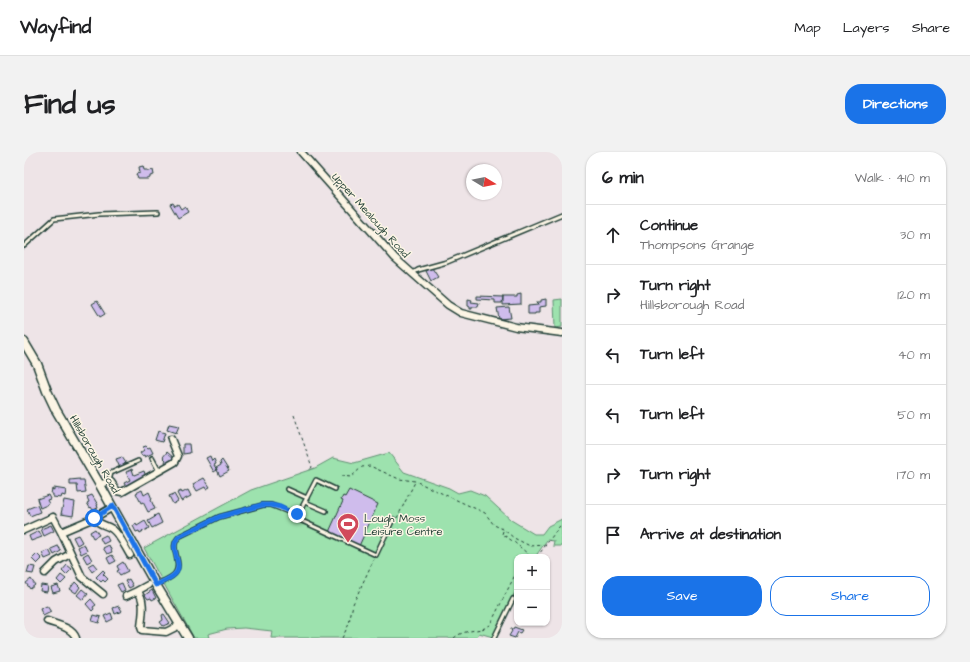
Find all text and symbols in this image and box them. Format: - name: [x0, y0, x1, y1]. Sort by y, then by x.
- text: Wayfind: [20, 14, 91, 41]
- text: Map: [794, 18, 821, 38]
- text: Layers: [843, 18, 890, 38]
- text: Share: [912, 18, 950, 38]
- button: Directions: [845, 84, 946, 124]
- text: Find us: [24, 85, 115, 124]
- north arrow: [466, 164, 502, 200]
- text: 6 min: [602, 166, 644, 190]
- text: Walk · 410 m: [855, 169, 930, 187]
- street label: Upper Mealough Road: [328, 170, 413, 262]
- text: Continue: [640, 215, 698, 236]
- icon: ahead: [602, 224, 624, 246]
- text: 30 m: [900, 226, 930, 244]
- text: Thompsons Grange: [640, 236, 754, 254]
- text: Turn right: [640, 275, 711, 296]
- icon: right: [602, 284, 624, 306]
- text: 120 m: [897, 286, 930, 304]
- text: Hillsborough Road: [640, 296, 744, 314]
- icon: left: [602, 344, 624, 366]
- text: Turn left: [640, 344, 704, 365]
- text: 40 m: [898, 346, 930, 364]
- icon: left: [602, 404, 624, 426]
- text: Turn left: [640, 404, 704, 425]
- text: 50 m: [897, 406, 930, 424]
- street label: Hillsborough Road: [65, 412, 123, 497]
- icon: right: [602, 464, 624, 486]
- text: Turn right: [640, 464, 711, 485]
- text: 170 m: [897, 466, 930, 484]
- route end: [288, 505, 306, 523]
- route start: [85, 509, 103, 527]
- sports icon: Lough Moss Leisure Centre: [335, 511, 361, 544]
- place label: Lough Moss Leisure Centre: [364, 511, 443, 539]
- icon: arrive: [602, 524, 624, 546]
- text: Arrive at destination: [640, 524, 781, 545]
- map controls: [514, 554, 550, 626]
- button: +: [514, 554, 550, 590]
- button: Save: [602, 576, 762, 616]
- button: Share: [770, 576, 930, 616]
- button: −: [514, 590, 550, 626]

